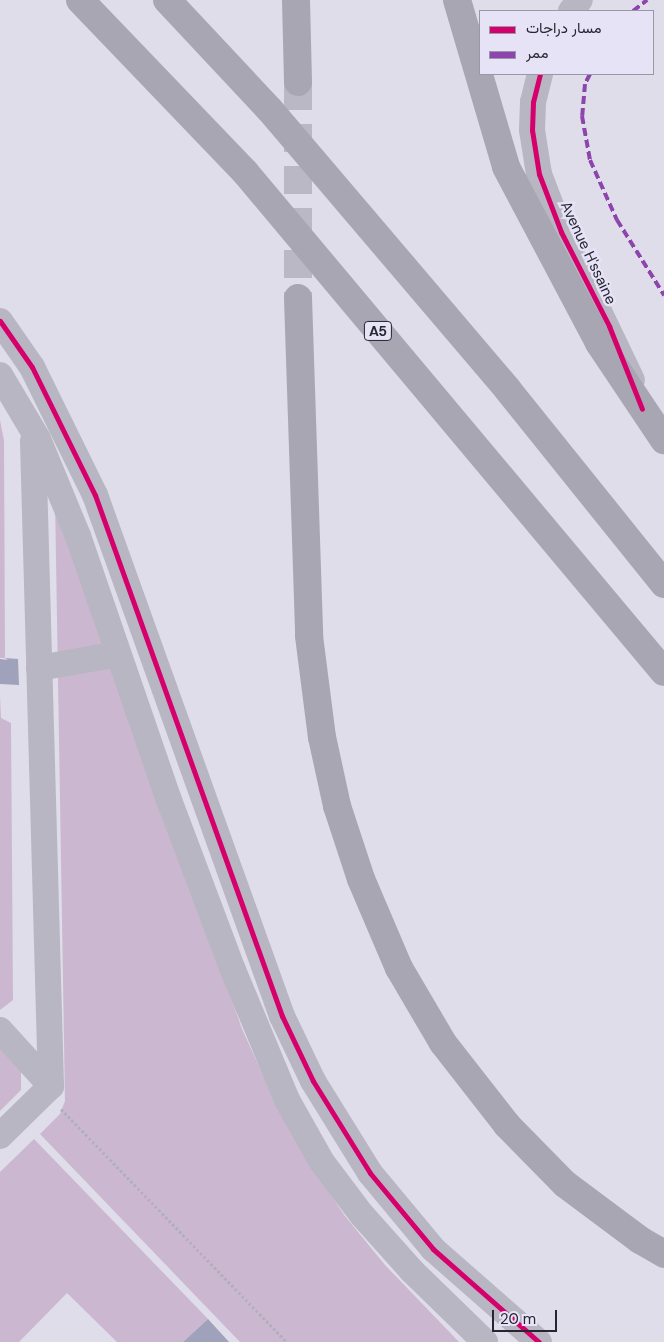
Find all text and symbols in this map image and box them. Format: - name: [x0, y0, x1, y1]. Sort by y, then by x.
- legend: [479, 10, 654, 75]
- text: مسار دراجات: [526, 18, 602, 38]
- text: ممر: [526, 43, 548, 63]
- street label: Avenue H'ssaine: [556, 199, 620, 307]
- road number: A5: [363, 320, 393, 342]
- scale bar: [494, 1300, 559, 1332]
- text: 20 m: [500, 1309, 536, 1329]

